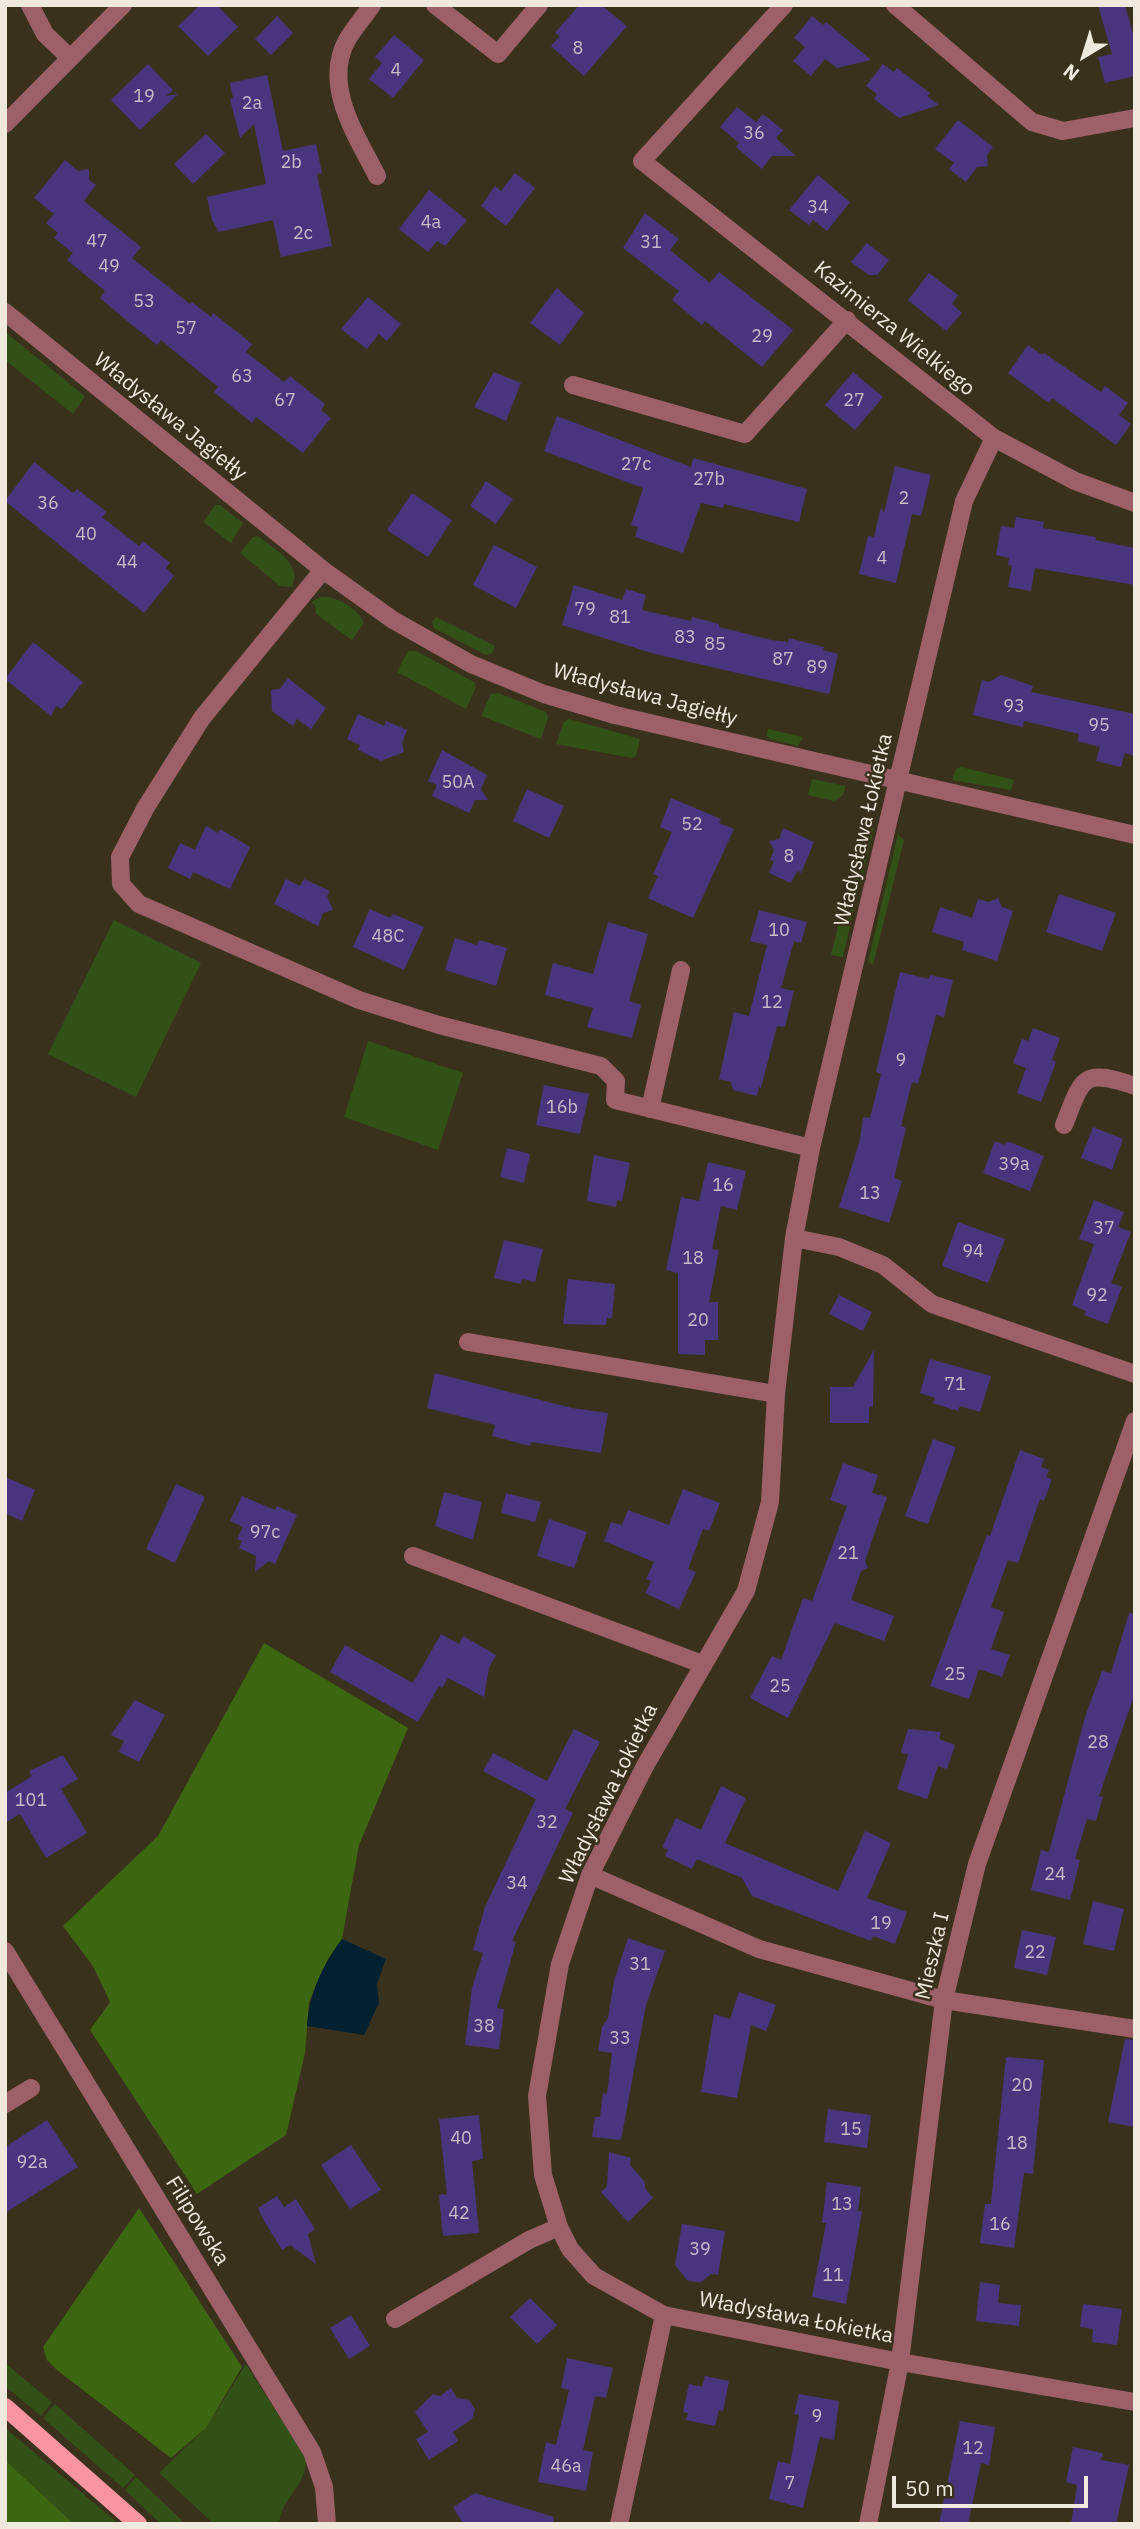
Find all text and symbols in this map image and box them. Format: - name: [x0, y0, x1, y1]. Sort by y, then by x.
- north arrow: [1049, 21, 1119, 91]
- house number: 8: [573, 38, 583, 60]
- text: N: [1058, 59, 1084, 86]
- house number: 4: [391, 60, 401, 82]
- house number: 19: [133, 86, 155, 108]
- house number: 2a: [242, 93, 262, 115]
- house number: 36: [743, 123, 765, 145]
- house number: 2b: [280, 152, 302, 174]
- house number: 34: [807, 197, 829, 219]
- house number: 4a: [421, 212, 441, 234]
- house number: 2c: [293, 223, 313, 245]
- house number: 47: [86, 231, 108, 253]
- house number: 31: [640, 232, 662, 254]
- house number: 49: [98, 256, 120, 278]
- street label: Kazimierza Wielkiego: [808, 256, 980, 402]
- house number: 53: [133, 291, 155, 313]
- house number: 57: [175, 318, 197, 340]
- house number: 29: [751, 326, 773, 348]
- street label: Władysława Jagiełły: [88, 348, 252, 486]
- house number: 63: [231, 366, 253, 388]
- house number: 67: [274, 390, 296, 412]
- house number: 27: [843, 390, 865, 412]
- house number: 27c: [621, 454, 651, 476]
- house number: 27b: [693, 469, 725, 491]
- house number: 2: [899, 488, 909, 510]
- house number: 36: [37, 493, 59, 515]
- house number: 40: [75, 524, 97, 546]
- house number: 4: [877, 548, 887, 570]
- house number: 44: [116, 552, 138, 574]
- house number: 79: [574, 599, 596, 621]
- house number: 81: [609, 607, 631, 629]
- house number: 83: [674, 627, 696, 649]
- house number: 85: [704, 634, 726, 656]
- house number: 87: [772, 649, 794, 671]
- house number: 89: [806, 657, 828, 679]
- street label: Władysława Jagiełły: [550, 658, 740, 732]
- house number: 93: [1003, 696, 1025, 718]
- house number: 95: [1088, 715, 1110, 737]
- street label: Władysława Łokietka: [830, 731, 898, 929]
- house number: 50A: [441, 772, 475, 794]
- house number: 52: [681, 814, 703, 836]
- house number: 8: [784, 846, 794, 868]
- house number: 10: [768, 920, 790, 942]
- house number: 48C: [372, 926, 404, 948]
- house number: 12: [761, 992, 783, 1014]
- house number: 9: [896, 1050, 906, 1072]
- house number: 16b: [546, 1097, 578, 1119]
- house number: 39a: [998, 1154, 1030, 1176]
- house number: 16: [712, 1175, 734, 1197]
- house number: 13: [859, 1183, 881, 1205]
- house number: 37: [1093, 1218, 1115, 1240]
- house number: 94: [962, 1241, 984, 1263]
- house number: 18: [682, 1248, 704, 1270]
- house number: 92: [1086, 1285, 1108, 1307]
- house number: 20: [687, 1310, 709, 1332]
- house number: 71: [944, 1374, 966, 1396]
- house number: 97c: [250, 1522, 280, 1544]
- house number: 21: [837, 1543, 859, 1565]
- house number: 25: [944, 1664, 966, 1686]
- house number: 25: [769, 1676, 791, 1698]
- street label: Władysława Łokietka: [554, 1700, 664, 1888]
- house number: 28: [1087, 1732, 1109, 1754]
- house number: 101: [15, 1790, 47, 1812]
- house number: 32: [536, 1812, 558, 1834]
- house number: 24: [1044, 1864, 1066, 1886]
- house number: 34: [506, 1873, 528, 1895]
- street label: Mieszka I: [911, 1910, 955, 2002]
- house number: 19: [870, 1913, 892, 1935]
- house number: 22: [1024, 1942, 1046, 1964]
- house number: 31: [629, 1954, 651, 1976]
- house number: 38: [473, 2016, 495, 2038]
- house number: 33: [609, 2028, 631, 2050]
- house number: 20: [1011, 2075, 1033, 2097]
- house number: 15: [840, 2119, 862, 2141]
- house number: 40: [450, 2128, 472, 2150]
- house number: 18: [1006, 2133, 1028, 2155]
- house number: 92a: [16, 2152, 48, 2174]
- street label: Filipowska: [160, 2172, 234, 2270]
- house number: 13: [831, 2194, 853, 2216]
- house number: 42: [448, 2203, 470, 2225]
- house number: 16: [989, 2214, 1011, 2236]
- house number: 39: [689, 2239, 711, 2261]
- house number: 11: [822, 2265, 844, 2287]
- street label: Władysława Łokietka: [697, 2287, 895, 2349]
- house number: 9: [812, 2406, 822, 2428]
- house number: 12: [962, 2438, 984, 2460]
- house number: 46a: [550, 2456, 582, 2478]
- scale bar: [895, 2462, 1091, 2506]
- house number: 7: [785, 2473, 795, 2495]
- text: 50 m: [905, 2474, 954, 2502]

